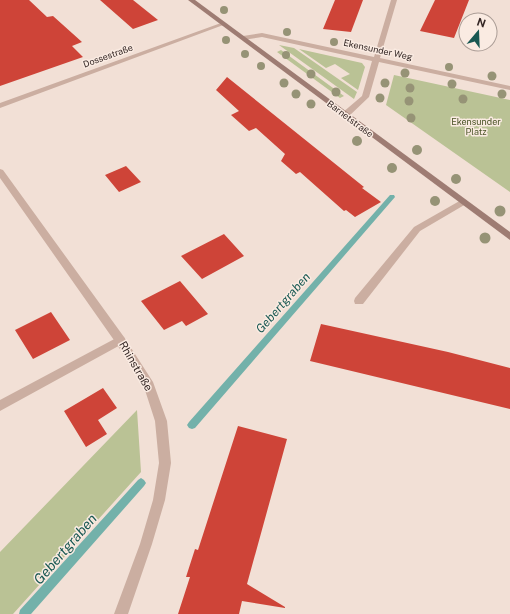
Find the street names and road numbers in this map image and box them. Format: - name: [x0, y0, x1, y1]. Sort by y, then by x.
- street label: Ekensunder Weg: [343, 37, 414, 62]
- street label: Dossestraße: [81, 41, 134, 70]
- street label: Barnetstraße: [325, 98, 375, 139]
- street label: Rhinstraße: [117, 339, 155, 393]

